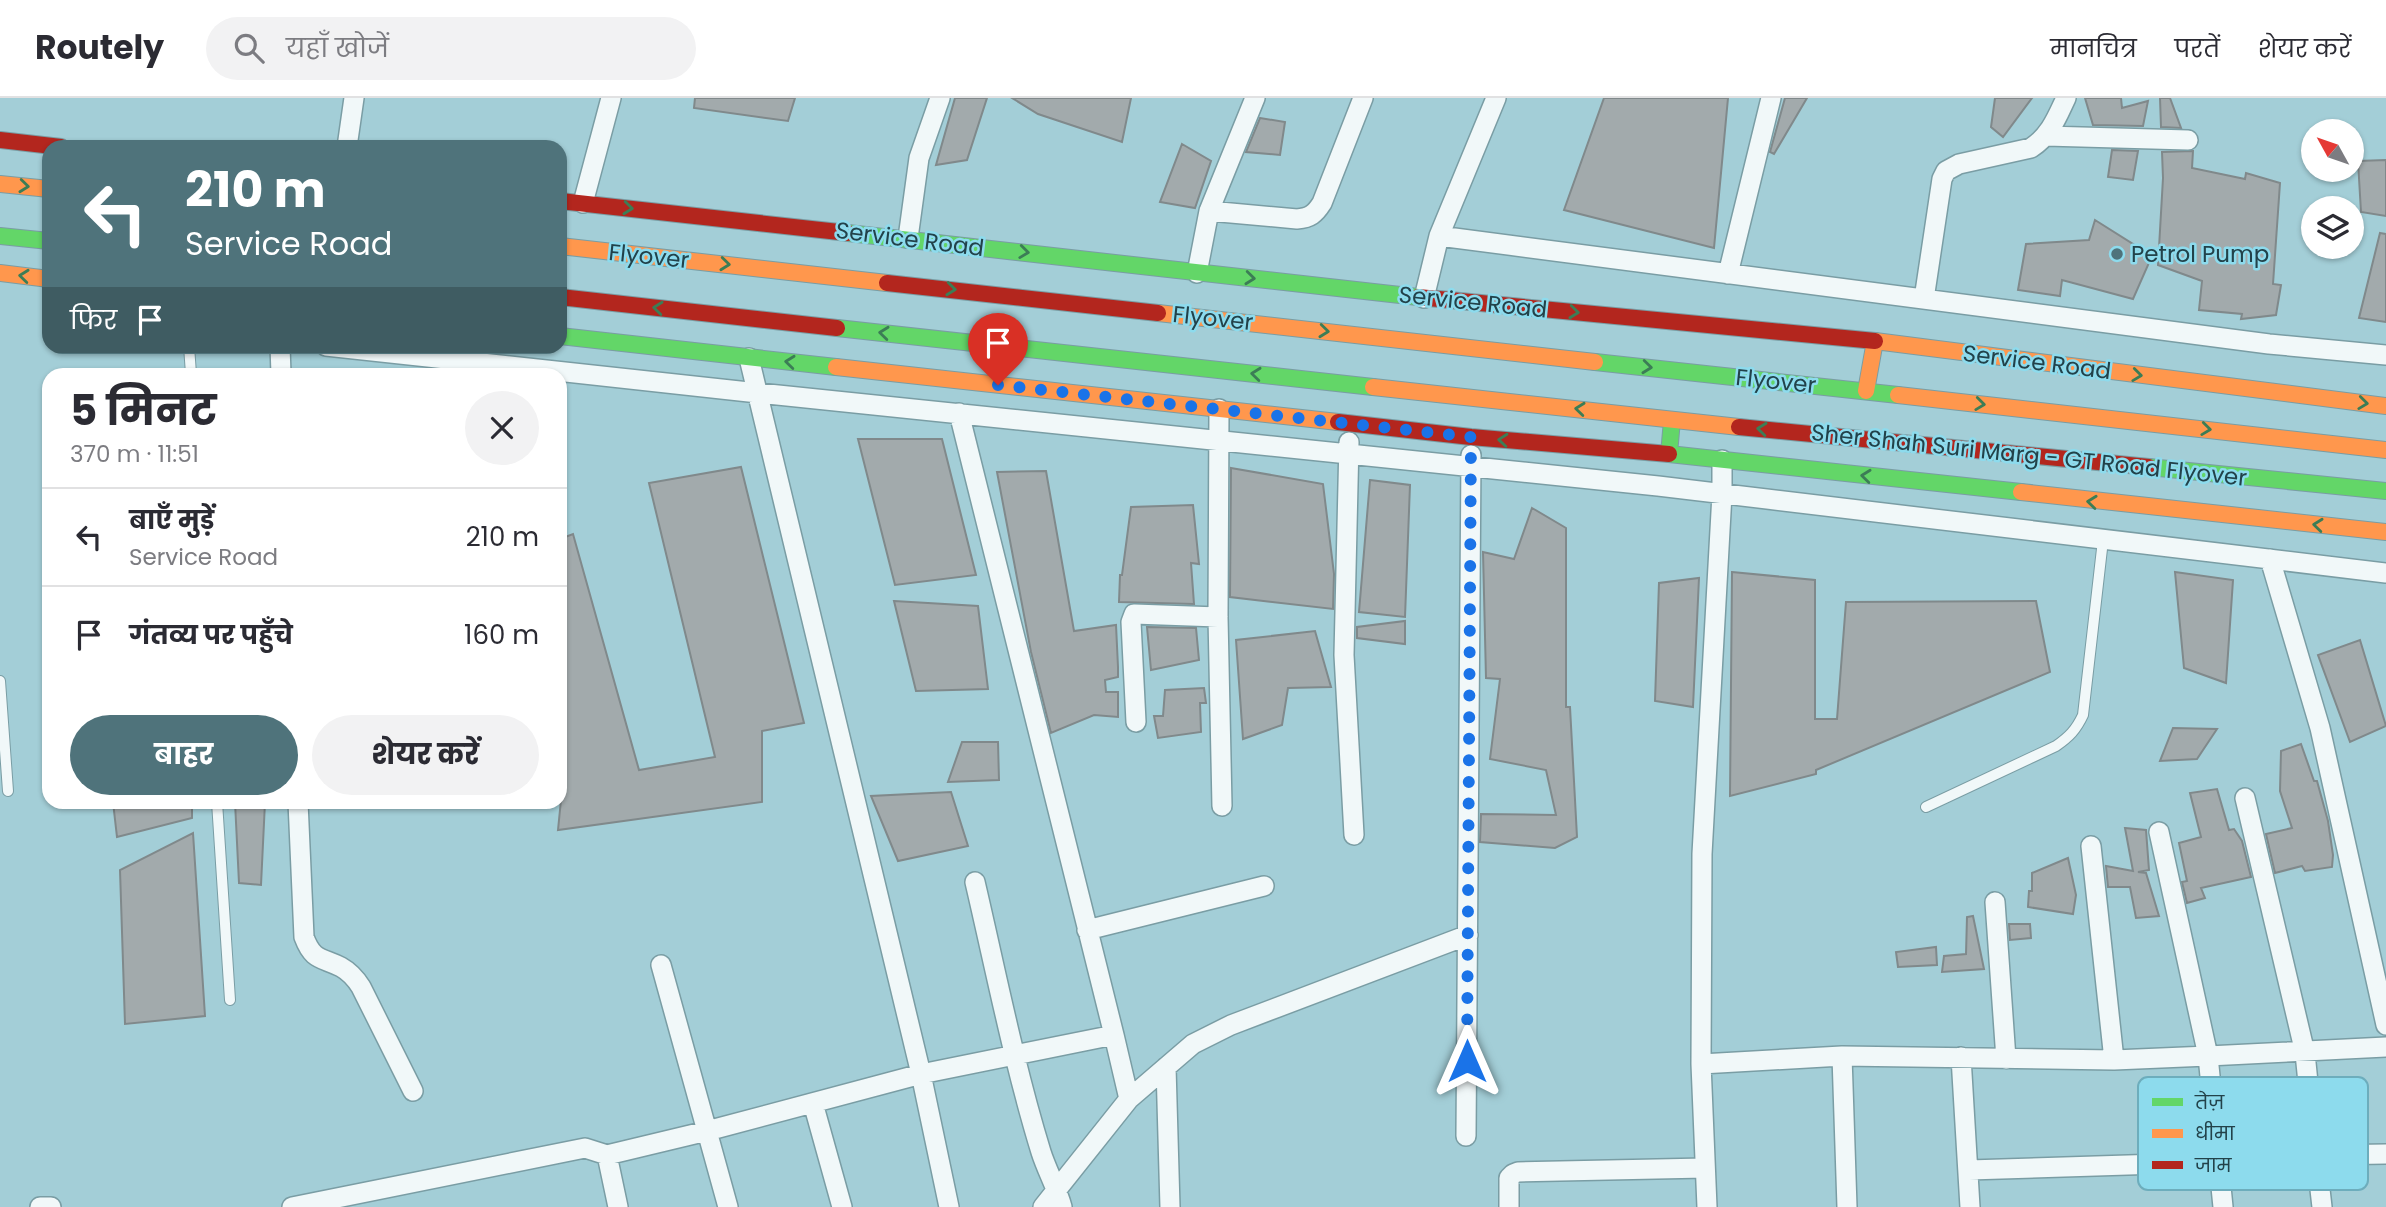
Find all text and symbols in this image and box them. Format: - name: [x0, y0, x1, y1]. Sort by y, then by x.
- search box: [206, 17, 696, 80]
- text: Routely: [35, 24, 164, 71]
- icon: search: [230, 29, 268, 67]
- text: यहाँ खोजें: [286, 30, 389, 66]
- text: मानचित्र: [2050, 32, 2137, 65]
- text: परतें: [2175, 32, 2220, 65]
- text: शेयर करें: [2258, 32, 2351, 65]
- north arrow: [2301, 119, 2364, 182]
- map controls: [2301, 119, 2364, 259]
- text: 210 m: [185, 156, 326, 224]
- icon: left: [70, 168, 161, 259]
- one-way arrow: [19, 179, 30, 194]
- button: layers: [2301, 196, 2364, 259]
- one-way arrow: [622, 200, 634, 215]
- street label: Service Road: [834, 214, 986, 264]
- text: Service Road: [185, 221, 392, 266]
- street label: Flyover: [607, 236, 691, 276]
- place label: Petrol Pump: [2131, 238, 2269, 270]
- one-way arrow: [1019, 244, 1030, 259]
- marker: Petrol Pump: [2109, 246, 2125, 262]
- one-way arrow: [719, 257, 731, 272]
- one-way arrow: [19, 268, 30, 283]
- one-way arrow: [1245, 271, 1256, 286]
- street label: Service Road: [1397, 278, 1549, 326]
- one-way arrow: [946, 282, 957, 297]
- street label: Flyover: [1171, 298, 1255, 338]
- icon: arrive: [131, 301, 169, 339]
- one-way arrow: [652, 301, 663, 316]
- text: फिर: [70, 302, 117, 338]
- one-way arrow: [1569, 304, 1580, 319]
- pin: [968, 313, 1028, 385]
- one-way arrow: [1318, 323, 1329, 338]
- icon: arrive: [979, 324, 1017, 362]
- one-way arrow: [878, 326, 889, 341]
- street label: Service Road: [1961, 337, 2113, 387]
- one-way arrow: [784, 355, 796, 370]
- one-way arrow: [1641, 359, 1653, 374]
- street label: Flyover: [1734, 361, 1818, 401]
- one-way arrow: [1251, 367, 1262, 382]
- one-way arrow: [2131, 367, 2143, 382]
- text: 5 मिनट: [70, 381, 217, 440]
- button: close: [465, 391, 539, 465]
- one-way arrow: [1974, 396, 1985, 411]
- one-way arrow: [2357, 396, 2369, 411]
- one-way arrow: [1574, 402, 1586, 417]
- street label: Sher Shah Suri Marg - GT Road Flyover: [1810, 416, 2248, 494]
- one-way arrow: [1756, 421, 1768, 436]
- one-way arrow: [2200, 422, 2212, 437]
- one-way arrow: [1497, 432, 1509, 447]
- text: 370 m · 11:51: [70, 438, 199, 470]
- one-way arrow: [1860, 469, 1872, 484]
- one-way arrow: [2086, 494, 2098, 509]
- text: बाएँ मुड़ें: [129, 502, 214, 538]
- icon: left: [70, 518, 108, 556]
- one-way arrow: [2312, 518, 2323, 533]
- text: 210 m: [466, 519, 539, 555]
- text: Service Road: [129, 541, 278, 573]
- icon: arrive: [70, 616, 108, 654]
- text: गंतव्य पर पहुँचे: [129, 617, 293, 653]
- text: 160 m: [464, 617, 539, 653]
- button: बाहर: [70, 715, 298, 795]
- button: शेयर करें: [312, 715, 539, 795]
- position arrow: [1430, 1024, 1504, 1098]
- legend: [2138, 1077, 2368, 1190]
- text: तेज़: [2194, 1089, 2225, 1116]
- text: धीमा: [2195, 1120, 2236, 1147]
- text: जाम: [2194, 1152, 2233, 1179]

